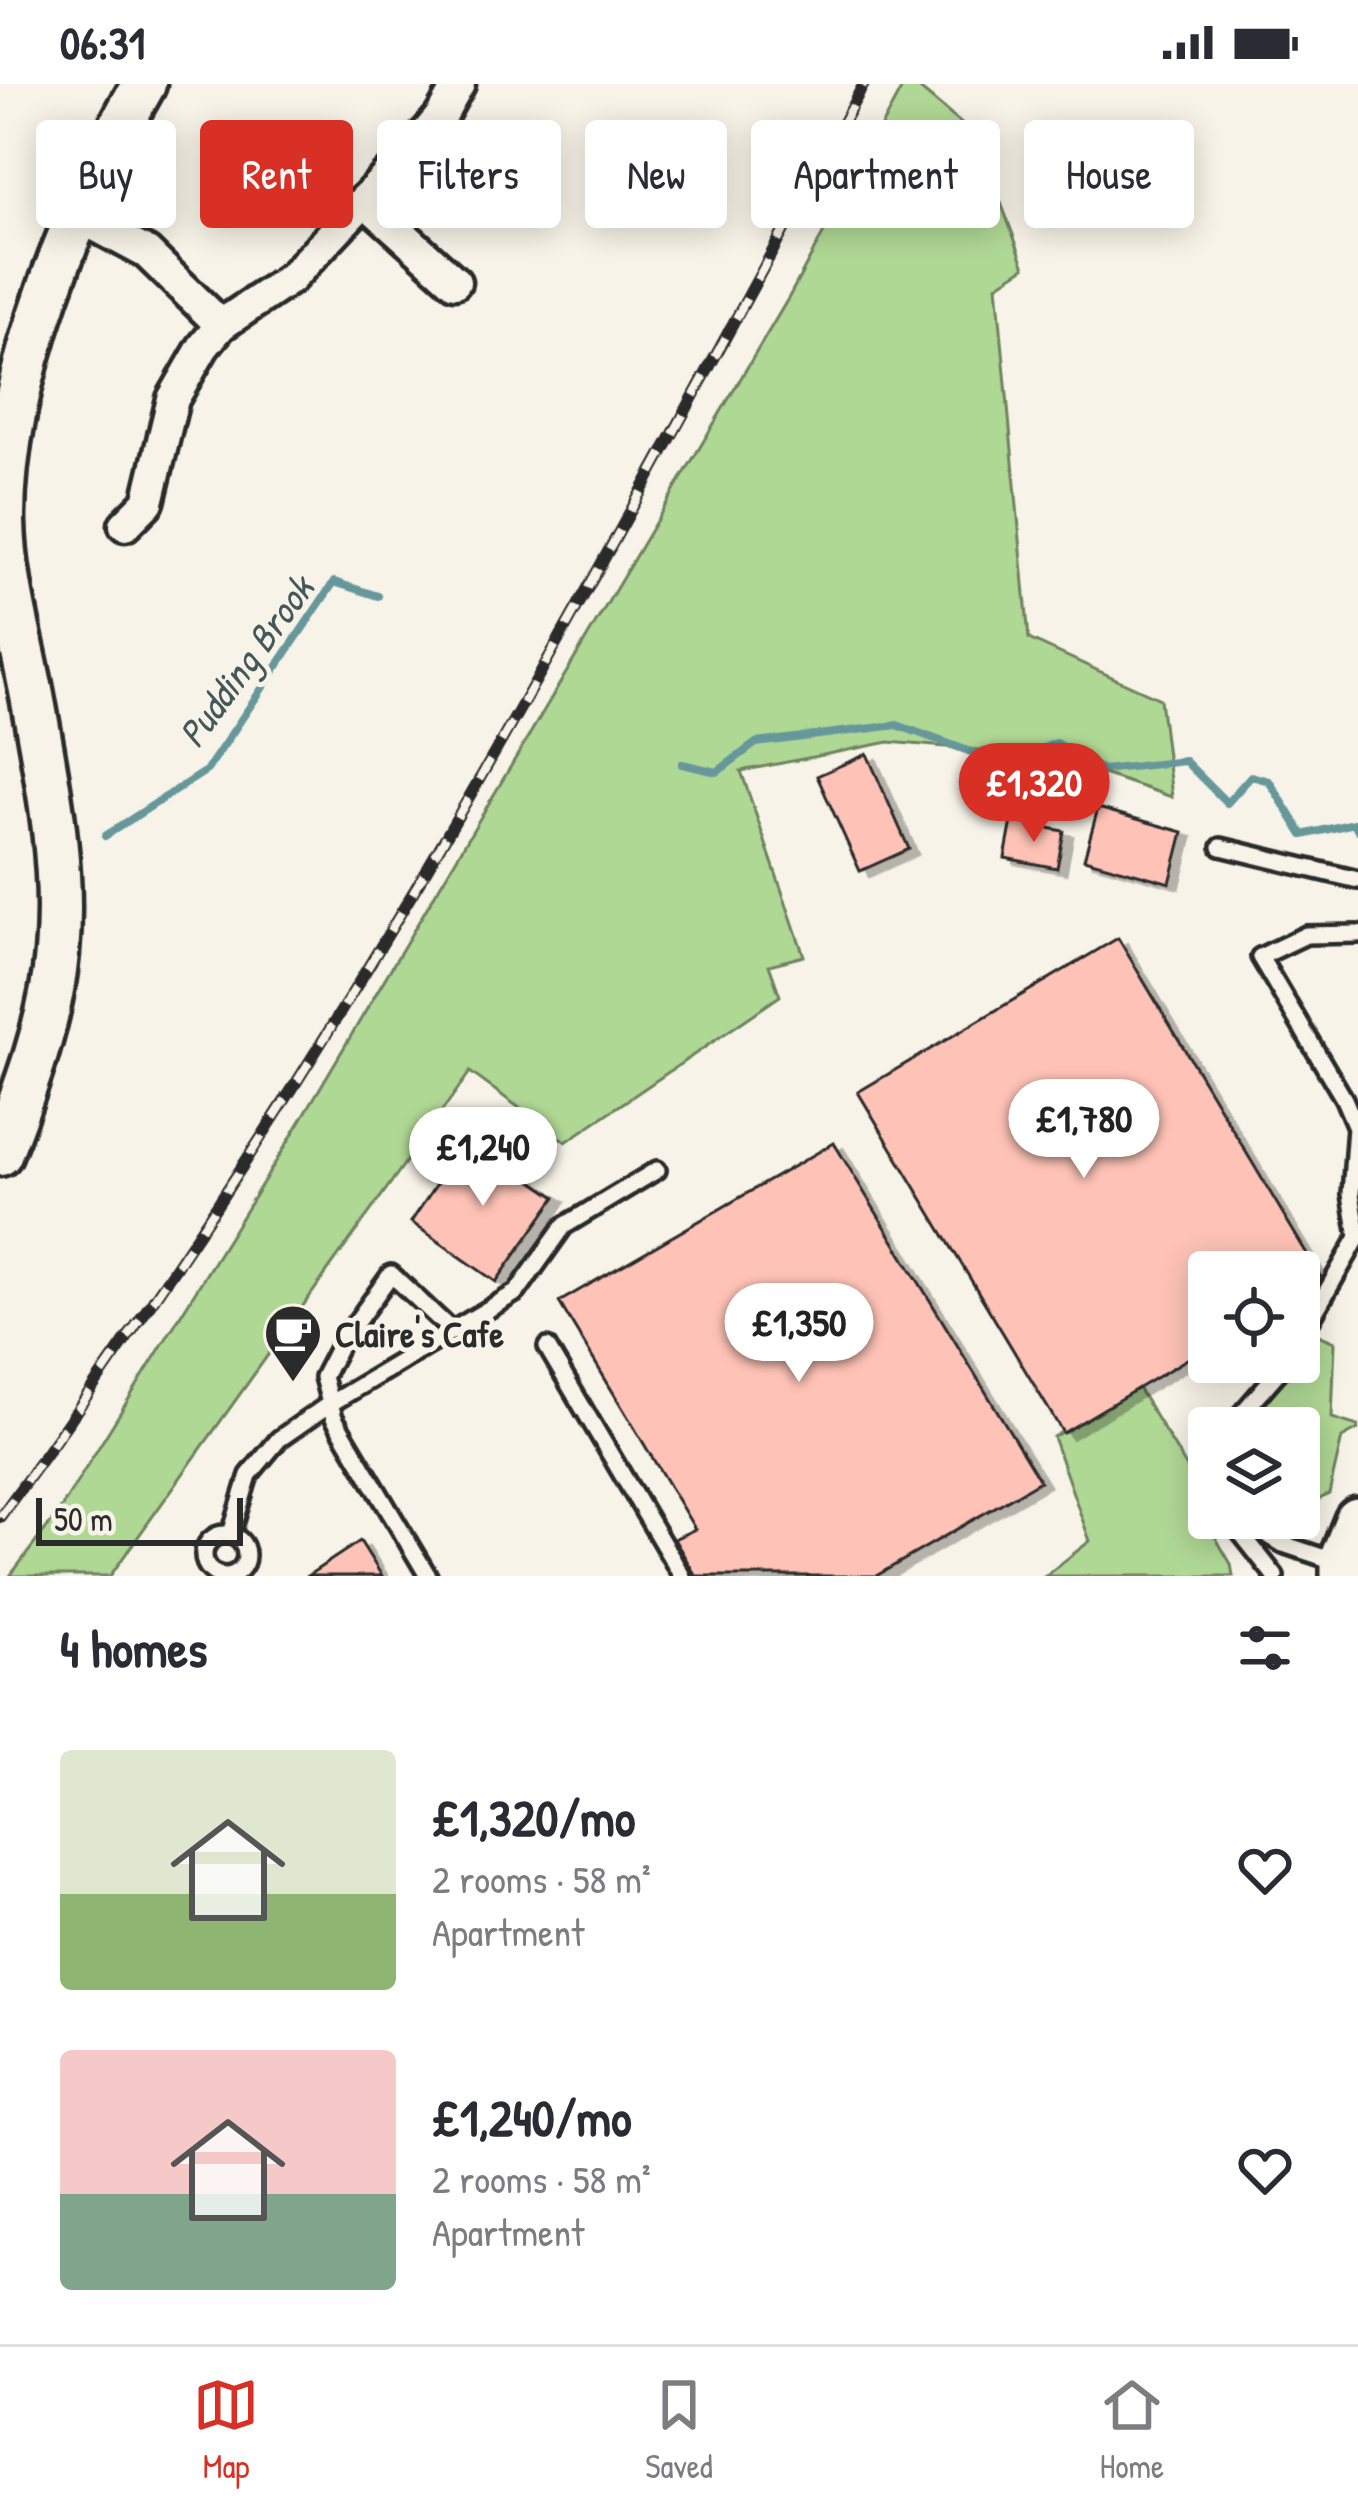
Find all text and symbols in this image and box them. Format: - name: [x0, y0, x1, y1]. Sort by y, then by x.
- text: 06:31: [60, 12, 145, 73]
- chip: Buy: [36, 120, 176, 228]
- chip: Rent: [200, 120, 353, 228]
- chip: Filters: [377, 120, 561, 228]
- chip: New: [585, 120, 727, 228]
- chip: Apartment: [751, 120, 1000, 228]
- chip: House: [1024, 120, 1194, 228]
- water label: Pudding Brook: [165, 561, 328, 758]
- pin: £1,320: [936, 743, 1132, 845]
- text: £1,320: [986, 755, 1082, 808]
- pin: £1,780: [986, 1079, 1182, 1181]
- text: £1,780: [1035, 1091, 1133, 1144]
- pin: £1,240: [385, 1107, 581, 1209]
- text: £1,240: [436, 1119, 530, 1172]
- map controls: [1188, 1251, 1320, 1539]
- button: locate: [1188, 1251, 1320, 1383]
- pin: £1,350: [701, 1283, 897, 1385]
- text: £1,350: [752, 1295, 846, 1348]
- cafe icon: Claire's Cafe: [262, 1302, 324, 1384]
- place label: Claire's Cafe: [335, 1309, 504, 1358]
- button: layers: [1188, 1407, 1320, 1539]
- scale bar: [36, 1492, 243, 1545]
- text: 50 m: [54, 1497, 113, 1541]
- text: 4 homes: [60, 1614, 207, 1683]
- icon: filters: [1232, 1615, 1298, 1681]
- text: £1,320/mo: [432, 1783, 635, 1852]
- icon: home: [156, 1798, 300, 1942]
- icon: heart: [1232, 1837, 1298, 1903]
- text: 2 rooms · 58 m²: [432, 1852, 651, 1905]
- text: Apartment: [432, 1905, 585, 1958]
- text: £1,240/mo: [432, 2083, 632, 2152]
- icon: home: [156, 2098, 300, 2242]
- icon: heart: [1232, 2137, 1298, 2203]
- text: 2 rooms · 58 m²: [432, 2152, 651, 2205]
- text: Apartment: [432, 2205, 585, 2258]
- tab: Map: [193, 2372, 259, 2488]
- tab: Saved: [645, 2372, 713, 2488]
- tab: Home: [1099, 2372, 1165, 2488]

